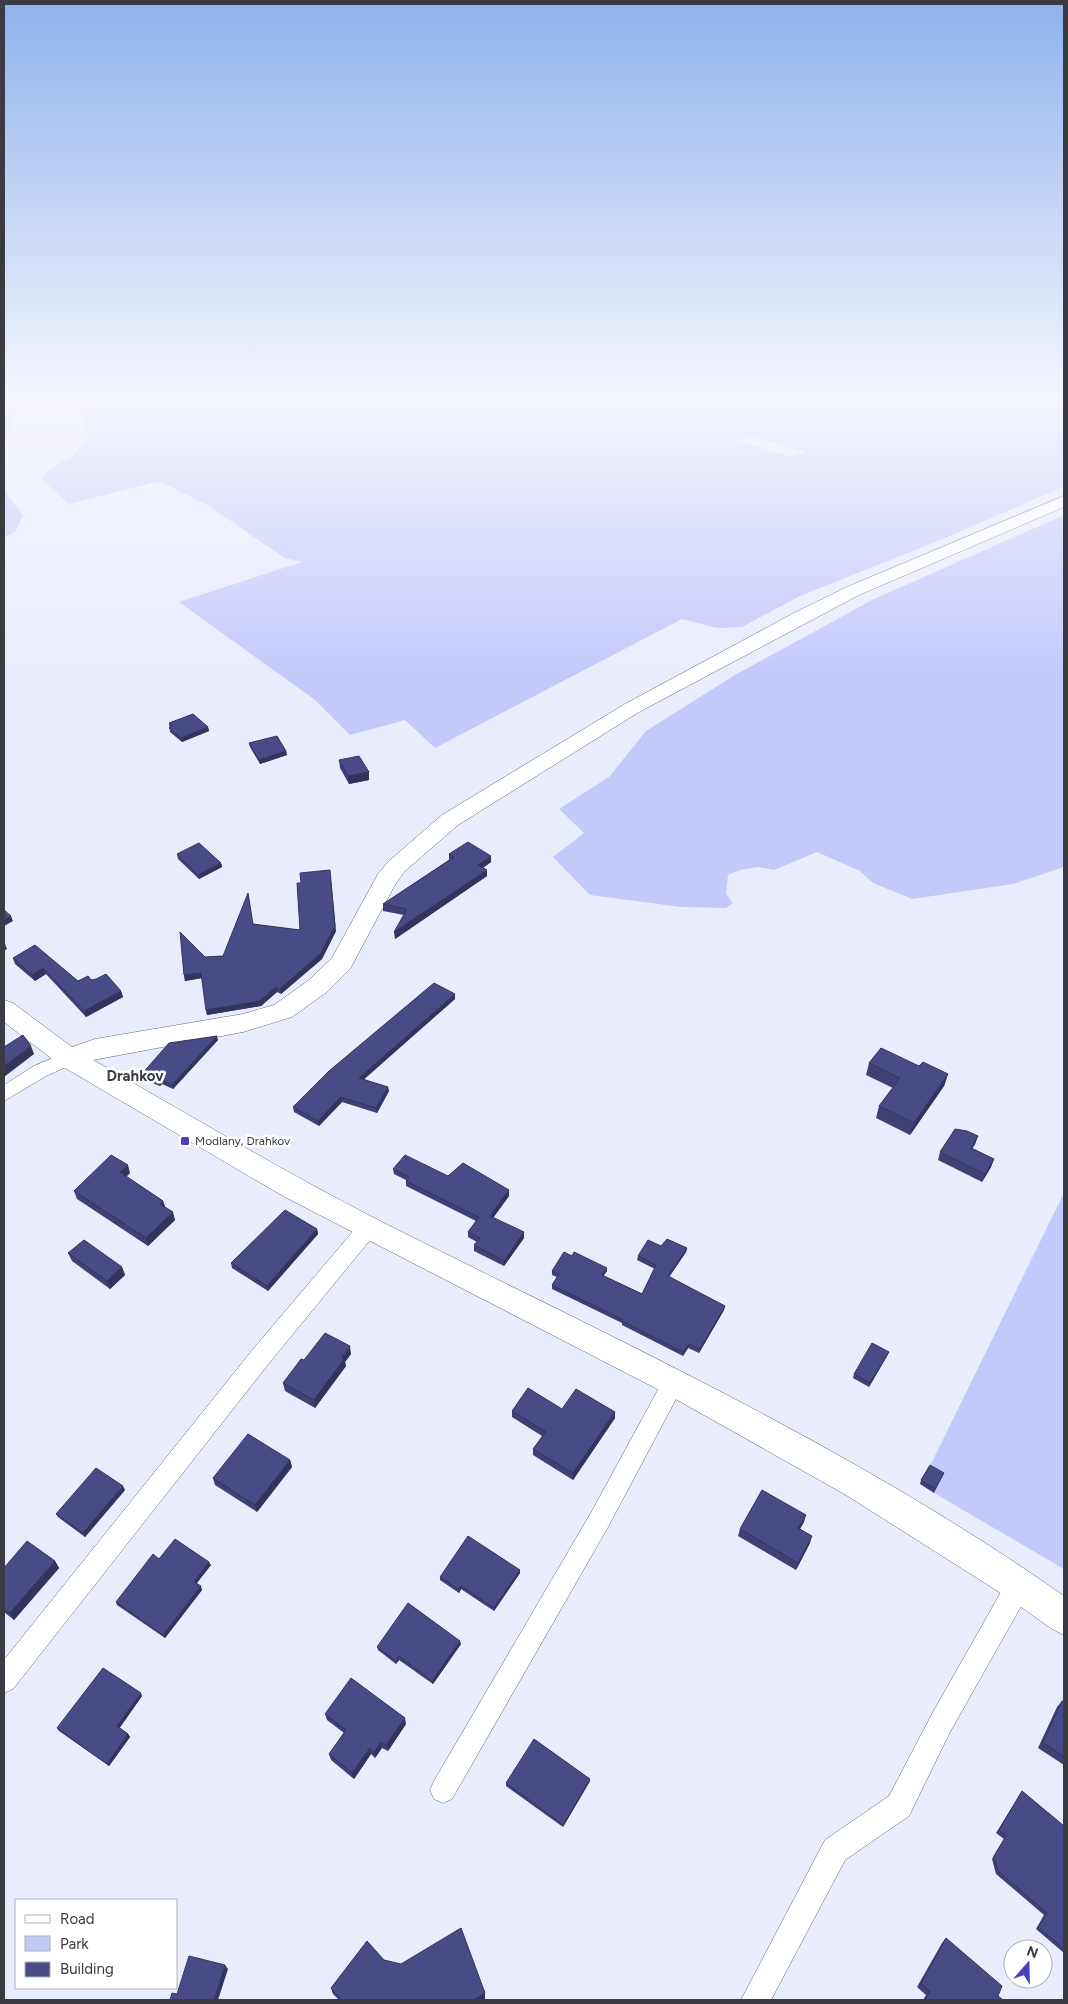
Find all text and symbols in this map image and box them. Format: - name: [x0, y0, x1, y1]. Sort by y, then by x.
- district label: Drahkov: [106, 1067, 164, 1085]
- place label: Modlany, Drahkov: [195, 1134, 291, 1148]
- marker: Modlany, Drahkov: [179, 1135, 191, 1147]
- legend: [15, 1899, 178, 1989]
- text: Road: [60, 1910, 95, 1928]
- text: Park: [60, 1935, 89, 1953]
- north arrow: [1003, 1939, 1053, 1989]
- text: N: [1024, 1942, 1040, 1962]
- text: Building: [60, 1960, 114, 1978]

